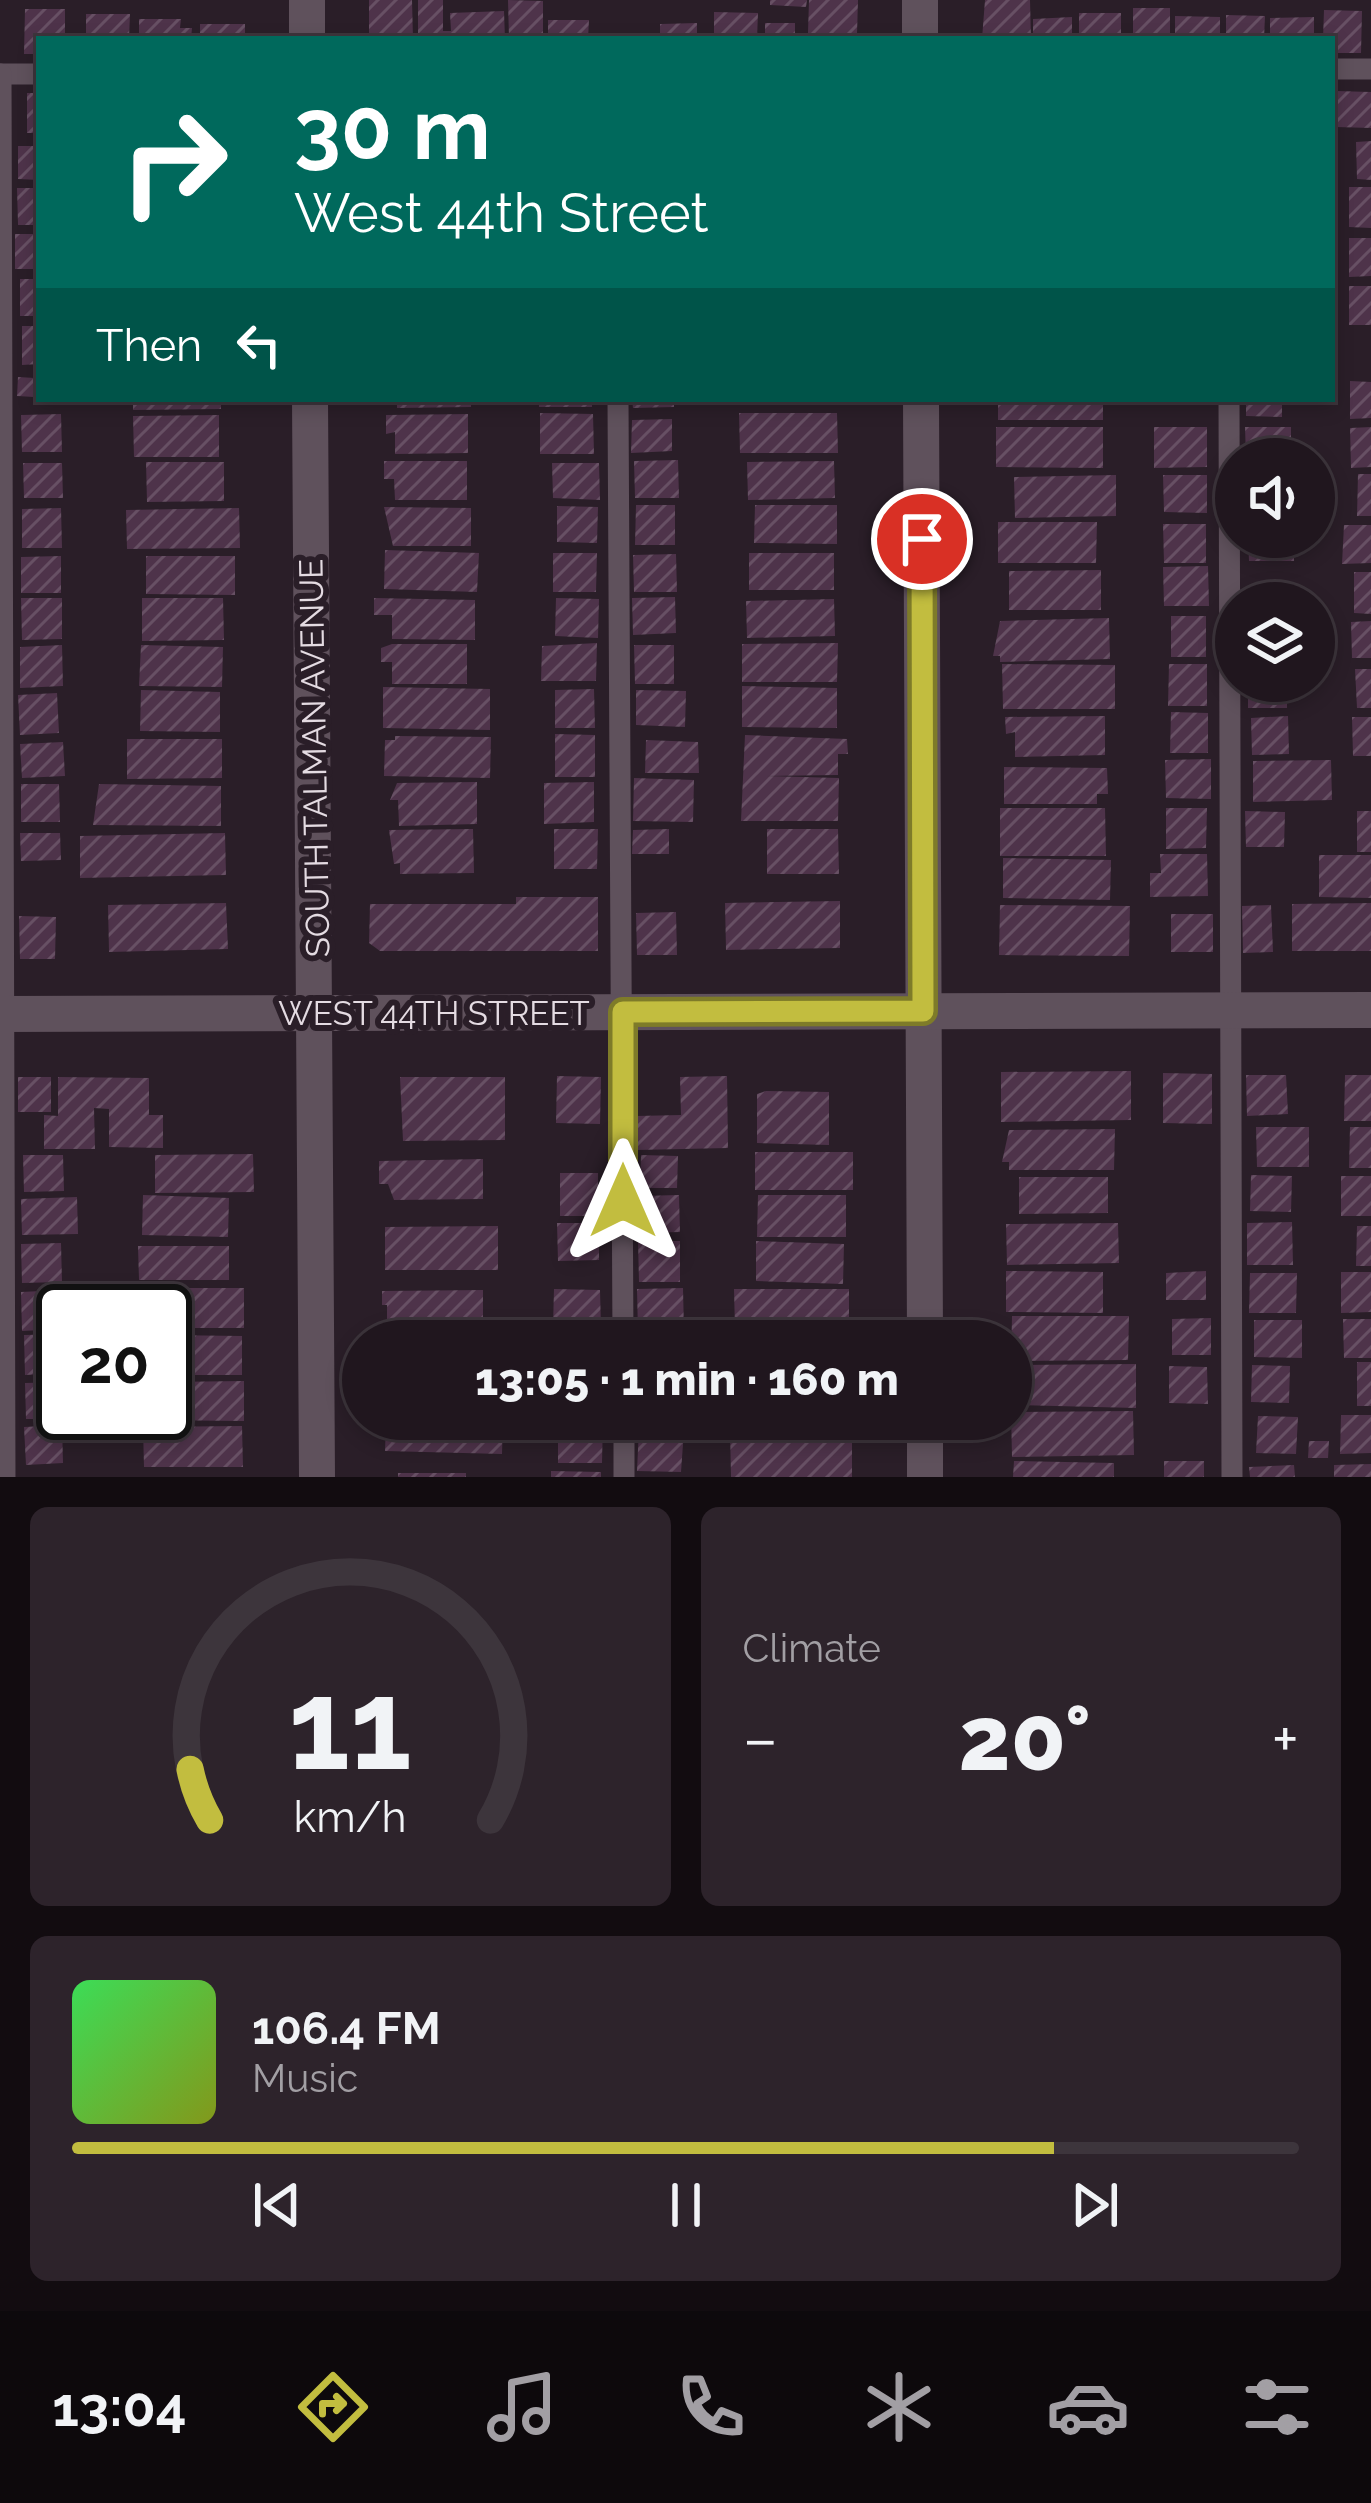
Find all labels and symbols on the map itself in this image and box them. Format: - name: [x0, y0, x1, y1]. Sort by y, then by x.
- pin: [871, 488, 973, 590]
- street label: SOUTH TALMAN AVENUE: [292, 558, 337, 958]
- street label: WEST 44TH STREET: [278, 994, 590, 1033]
- position arrow: [560, 1138, 686, 1264]
- speed limit sign: 20: [36, 1284, 192, 1440]

